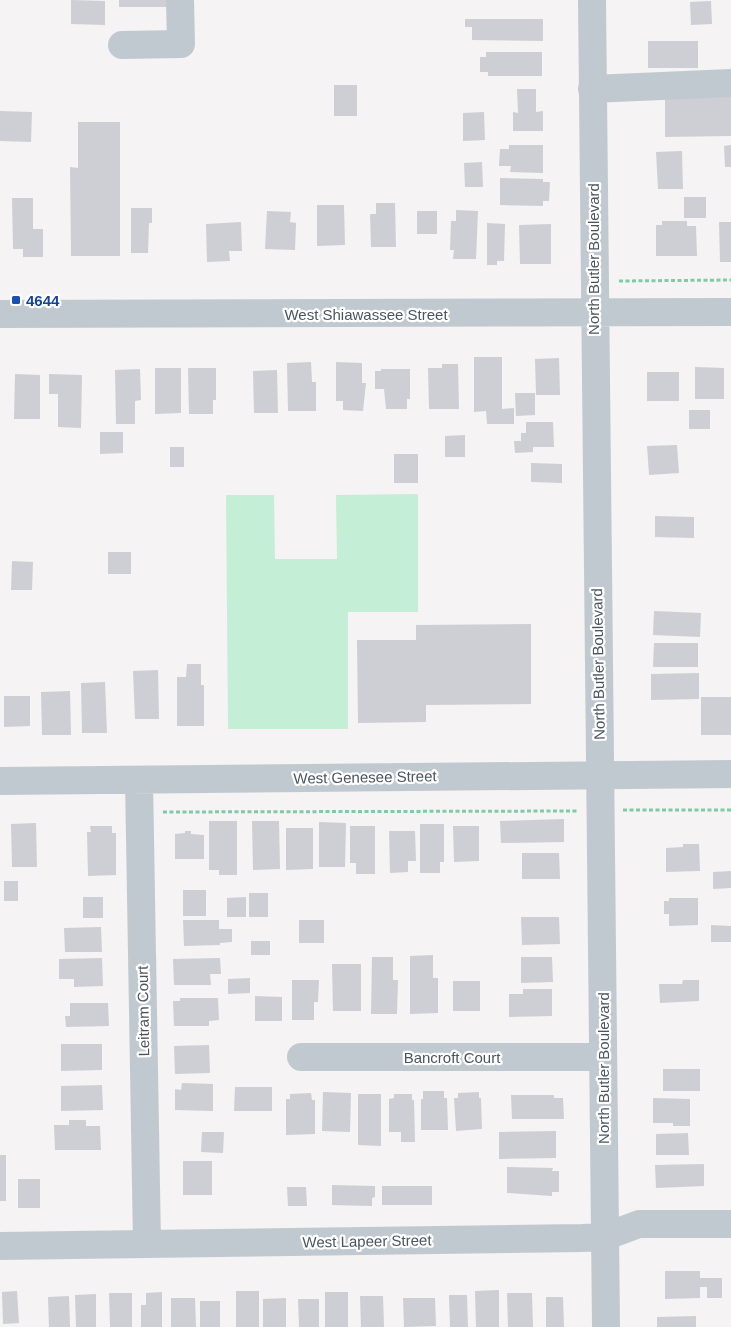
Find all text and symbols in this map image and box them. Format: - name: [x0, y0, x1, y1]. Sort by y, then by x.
- street label: North Butler Boulevard: [585, 183, 602, 335]
- place label: 4644: [26, 292, 60, 309]
- marker: 4644: [10, 294, 22, 306]
- street label: West Shiawassee Street: [284, 306, 448, 323]
- street label: North Butler Boulevard: [588, 588, 608, 740]
- street label: West Genesee Street: [293, 767, 438, 787]
- street label: Leitram Court: [134, 965, 152, 1057]
- street label: North Butler Boulevard: [595, 992, 612, 1144]
- street label: Bancroft Court: [404, 1049, 501, 1066]
- street label: West Lapeer Street: [302, 1231, 432, 1251]

